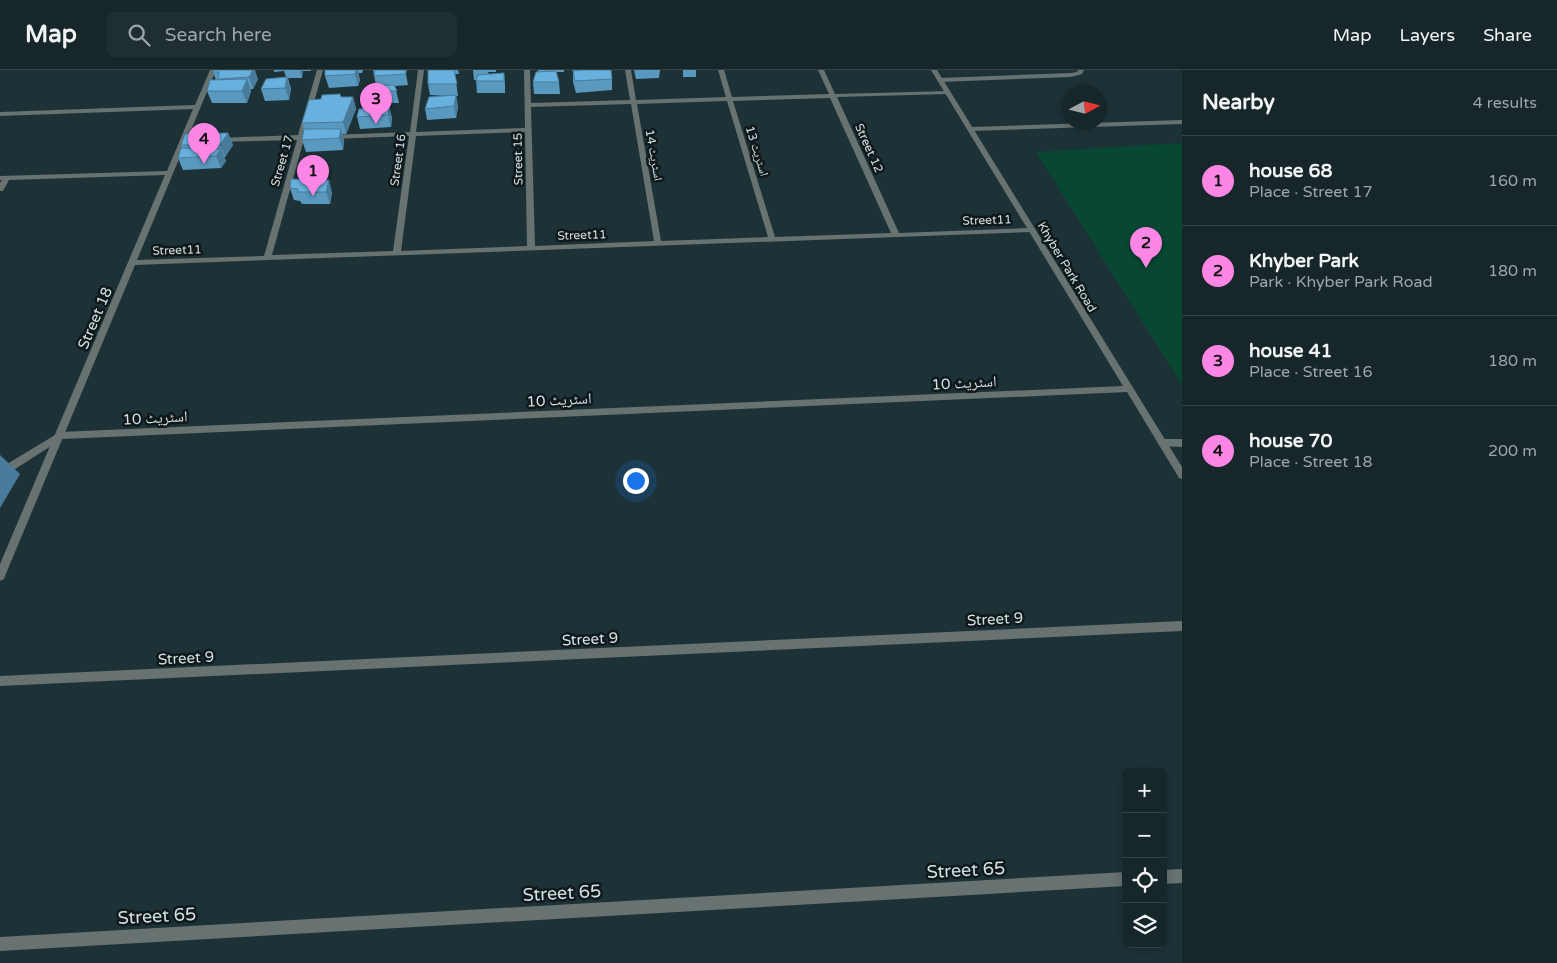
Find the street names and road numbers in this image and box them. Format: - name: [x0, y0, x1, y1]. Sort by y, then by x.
- street label: Street 12: [852, 121, 886, 175]
- street label: اسٹریٹ 13: [743, 124, 771, 178]
- street label: اسٹریٹ 14: [642, 128, 665, 182]
- street label: Street 16: [387, 133, 409, 187]
- street label: Street 15: [511, 133, 525, 185]
- street label: Street 17: [268, 134, 296, 188]
- street label: Street11: [962, 212, 1012, 228]
- street label: Khyber Park Road: [1035, 219, 1099, 315]
- street label: Street11: [557, 227, 607, 243]
- street label: Street11: [152, 242, 202, 258]
- street label: Street 18: [74, 284, 116, 352]
- street label: اسٹریٹ 10: [931, 372, 997, 394]
- street label: اسٹریٹ 10: [526, 389, 592, 411]
- street label: اسٹریٹ 10: [122, 407, 188, 429]
- street label: Street 9: [966, 609, 1024, 629]
- street label: Street 9: [561, 629, 619, 649]
- street label: Street 9: [157, 648, 215, 668]
- street label: Street 65: [926, 857, 1006, 883]
- street label: Street 65: [522, 880, 602, 906]
- street label: Street 65: [117, 903, 197, 929]

